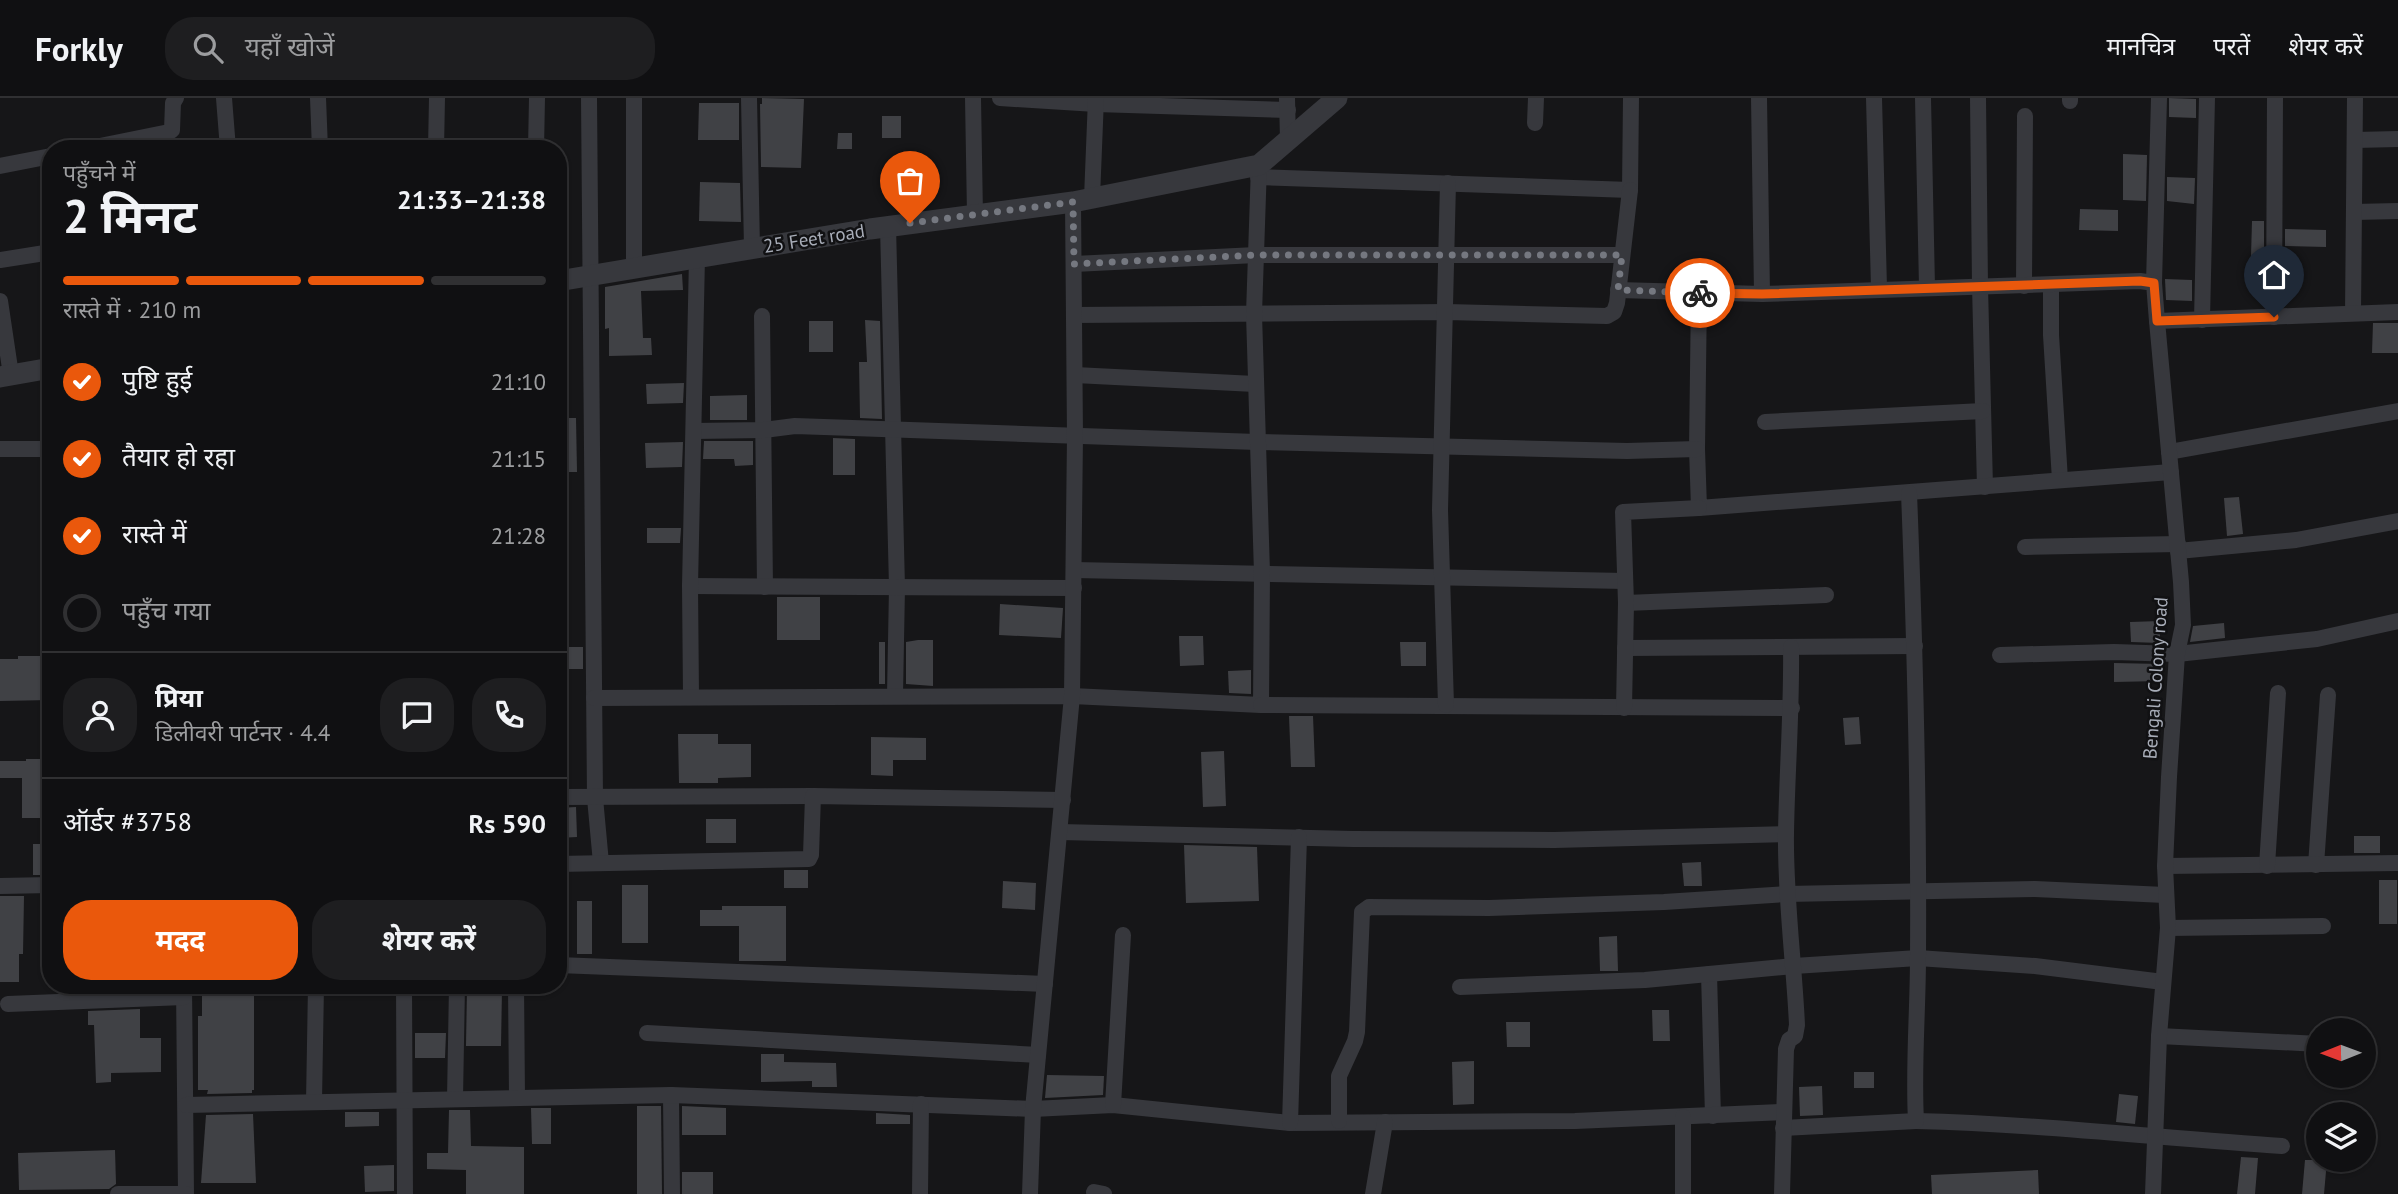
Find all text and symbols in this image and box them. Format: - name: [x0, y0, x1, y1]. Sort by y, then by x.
- search box: [165, 17, 655, 80]
- text: Forkly: [35, 27, 123, 70]
- icon: search: [189, 29, 227, 67]
- text: यहाँ खोजें: [245, 30, 335, 63]
- text: मानचित्र: [2107, 31, 2175, 62]
- text: परतें: [2213, 31, 2250, 62]
- text: शेयर करें: [2288, 31, 2363, 62]
- pin: [880, 151, 940, 223]
- text: पहुँचने में: [63, 158, 136, 187]
- icon: bag: [891, 162, 929, 200]
- text: 21:33–21:38: [397, 183, 546, 216]
- text: 2 मिनट: [63, 186, 197, 246]
- street label: 25 Feet road: [761, 218, 867, 258]
- pin: [2244, 245, 2304, 317]
- icon: home: [2255, 256, 2293, 294]
- courier: [1665, 258, 1735, 328]
- icon: bike: [1681, 274, 1719, 312]
- text: रास्ते में · 210 m: [63, 295, 201, 324]
- icon: check: [63, 363, 101, 401]
- text: पुष्टि हुई: [122, 363, 192, 396]
- text: 21:10: [491, 367, 546, 396]
- icon: check: [63, 440, 101, 478]
- text: तैयार हो रहा: [122, 440, 235, 473]
- text: 21:15: [491, 444, 546, 473]
- icon: check: [63, 517, 101, 555]
- text: रास्ते में: [122, 517, 187, 550]
- text: 21:28: [491, 521, 546, 550]
- text: पहुँच गया: [122, 594, 210, 627]
- street label: Bengali Colony road: [2137, 596, 2173, 760]
- button: person: [63, 678, 137, 752]
- button: chat: [380, 678, 454, 752]
- button: phone: [472, 678, 546, 752]
- text: प्रिया: [155, 681, 203, 714]
- text: डिलीवरी पार्टनर · 4.4: [155, 718, 330, 747]
- text: ऑर्डर #3758: [63, 805, 192, 838]
- text: Rs 590: [469, 807, 546, 840]
- button: मदद: [63, 900, 298, 980]
- button: शेयर करें: [312, 900, 546, 980]
- north arrow: [2306, 1018, 2376, 1088]
- map controls: [2306, 1018, 2376, 1172]
- button: layers: [2306, 1102, 2376, 1172]

